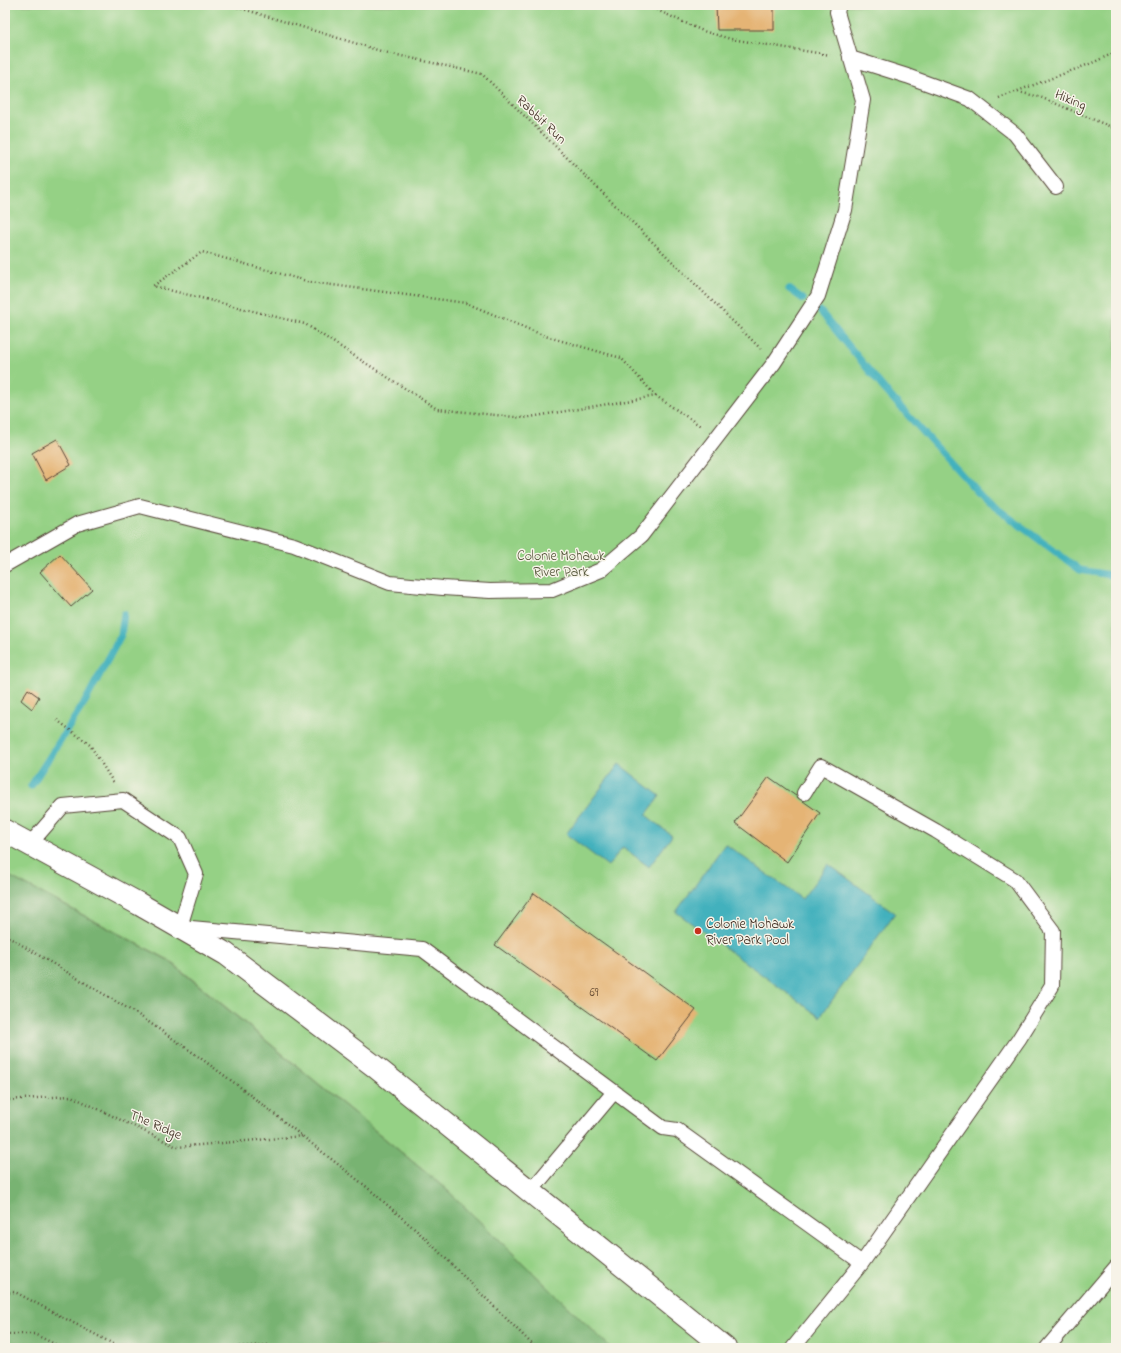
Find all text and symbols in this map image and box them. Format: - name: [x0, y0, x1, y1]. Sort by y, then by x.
- street label: Hiking: [1051, 84, 1089, 117]
- street label: Rabbit Run: [511, 91, 571, 150]
- park label: Colonie Mohawk River Park: [517, 546, 606, 583]
- place label: Colonie Mohawk River Park Pool: [706, 914, 795, 951]
- marker: Colonie Mohawk River Park Pool: [693, 926, 703, 936]
- house number: 69: [590, 984, 599, 1002]
- street label: The Ridge: [126, 1105, 186, 1147]

